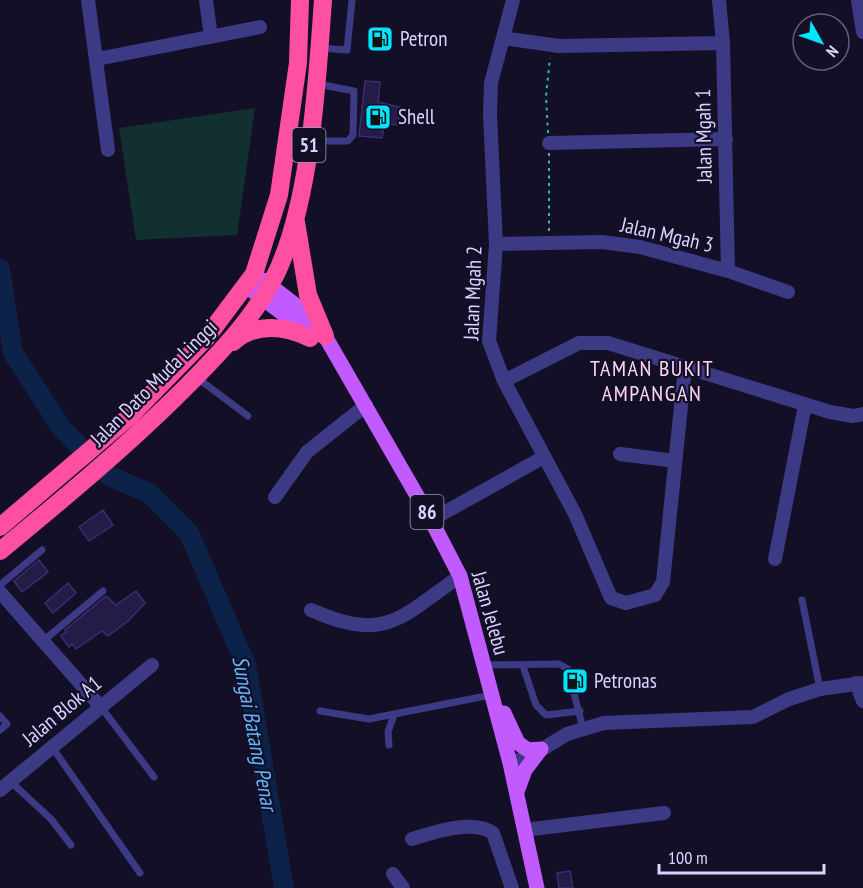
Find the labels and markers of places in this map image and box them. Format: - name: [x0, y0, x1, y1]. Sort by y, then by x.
- fuel station icon: Petron: [365, 24, 395, 54]
- place label: Petron: [400, 25, 447, 52]
- fuel station icon: Shell: [363, 102, 393, 132]
- place label: Shell: [398, 103, 435, 130]
- fuel station icon: Petronas: [560, 666, 590, 696]
- place label: Petronas: [594, 667, 657, 694]

